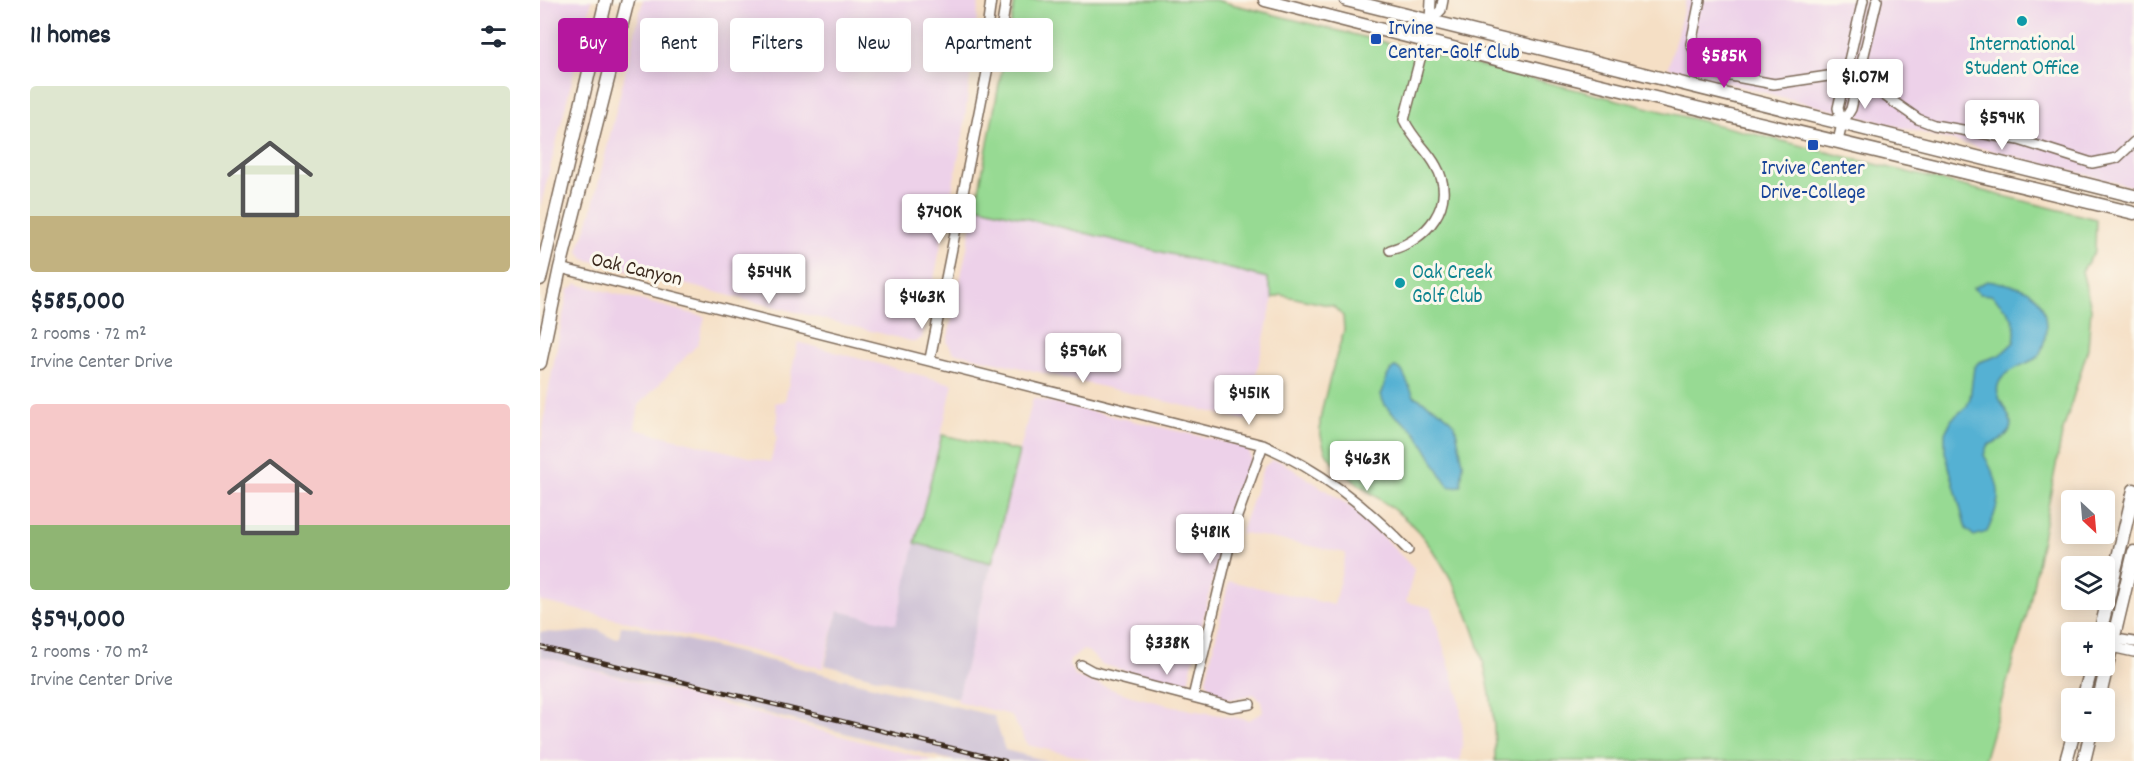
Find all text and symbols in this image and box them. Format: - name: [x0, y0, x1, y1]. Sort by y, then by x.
- marker: International Student Office: [2015, 14, 2029, 28]
- place label: Irvine Center-Golf Club: [1388, 15, 1520, 69]
- text: 11 homes: [30, 18, 111, 55]
- chip: Buy: [558, 18, 628, 72]
- chip: Rent: [640, 18, 718, 72]
- chip: Filters: [730, 18, 824, 72]
- chip: New: [836, 18, 911, 72]
- chip: Apartment: [923, 18, 1053, 72]
- icon: filters: [477, 20, 510, 53]
- place label: International Student Office: [1965, 31, 2079, 85]
- marker: Irvine Center-Golf Club: [1369, 32, 1383, 46]
- pin: $585K: [1682, 38, 1766, 89]
- text: $585K: [1701, 43, 1747, 71]
- pin: $1.07M: [1816, 59, 1914, 110]
- text: $1.07M: [1841, 64, 1889, 92]
- pin: $594K: [1960, 100, 2044, 151]
- text: $594K: [1979, 105, 2025, 133]
- icon: home: [216, 125, 324, 233]
- marker: Irvive Center Drive-College: [1806, 138, 1820, 152]
- place label: Irvive Center Drive-College: [1760, 155, 1866, 209]
- pin: $740K: [897, 194, 981, 245]
- text: $740K: [916, 199, 962, 227]
- street label: Oak Canyon: [588, 246, 685, 296]
- pin: $544K: [727, 254, 811, 305]
- text: $544K: [746, 259, 792, 287]
- place label: Oak Creek Golf Club: [1412, 259, 1493, 313]
- marker: Oak Creek Golf Club: [1393, 276, 1407, 290]
- pin: $463K: [880, 279, 964, 330]
- text: $585,000: [30, 284, 125, 321]
- text: $463K: [899, 284, 945, 312]
- text: 2 rooms · 72 m²: [30, 321, 146, 349]
- pin: $596K: [1041, 333, 1125, 384]
- text: $596K: [1059, 338, 1107, 366]
- text: Irvine Center Drive: [30, 349, 173, 377]
- pin: $451K: [1207, 375, 1291, 426]
- text: $451K: [1228, 380, 1270, 408]
- pin: $463K: [1325, 441, 1409, 492]
- icon: home: [216, 443, 324, 551]
- text: $463K: [1344, 446, 1390, 474]
- north arrow: [2061, 490, 2115, 544]
- map controls: [2061, 490, 2115, 742]
- pin: $481K: [1168, 514, 1252, 565]
- text: $481K: [1190, 519, 1230, 547]
- button: layers: [2061, 556, 2115, 610]
- text: $594,000: [30, 602, 125, 639]
- button: +: [2061, 622, 2115, 676]
- pin: $338K: [1125, 625, 1209, 676]
- text: $338K: [1144, 630, 1190, 658]
- text: 2 rooms · 70 m²: [30, 639, 149, 667]
- text: Irvine Center Drive: [30, 667, 173, 695]
- button: −: [2061, 688, 2115, 742]

